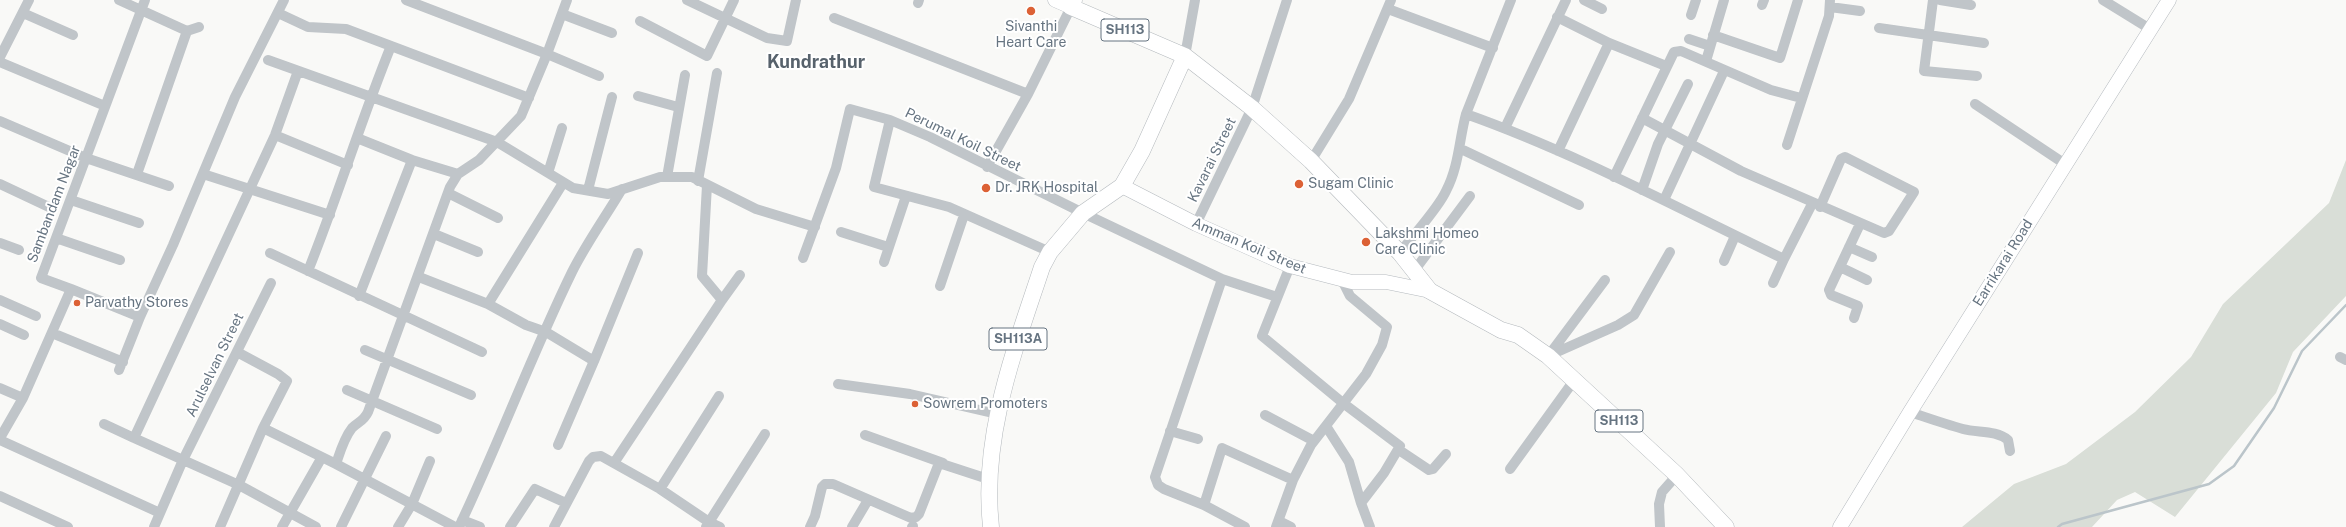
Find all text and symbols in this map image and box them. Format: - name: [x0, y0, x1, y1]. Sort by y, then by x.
- marker: Sivanthi Heart Care: [1025, 5, 1037, 17]
- place label: Sivanthi Heart Care: [996, 19, 1066, 52]
- road number: SH113: [1101, 19, 1149, 41]
- district label: Kundrathur: [767, 51, 865, 73]
- street label: Perumal Koil Street: [902, 105, 1024, 175]
- street label: Kavarai Street: [1184, 115, 1240, 205]
- street label: Sambandam Nagar: [24, 143, 84, 265]
- place label: Sugam Clinic: [1308, 176, 1394, 192]
- marker: Sugam Clinic: [1293, 178, 1305, 190]
- place label: Dr. JRK Hospital: [995, 180, 1098, 196]
- marker: Dr. JRK Hospital: [980, 182, 992, 194]
- street label: Amman Koil Street: [1189, 214, 1309, 278]
- street label: Earrikarai Road: [1970, 216, 2036, 310]
- place label: Lakshmi Homeo Care Clinic: [1375, 226, 1479, 258]
- marker: Lakshmi Homeo Care Clinic: [1360, 236, 1372, 248]
- place label: Parvathy Stores: [85, 295, 188, 311]
- marker: Parvathy Stores: [72, 298, 82, 308]
- street label: Arulselvan Street: [183, 310, 247, 420]
- road number: SH113A: [989, 328, 1047, 350]
- place label: Sowrem Promoters: [923, 396, 1048, 412]
- marker: Sowrem Promoters: [910, 399, 920, 409]
- road number: SH113: [1595, 410, 1643, 432]

